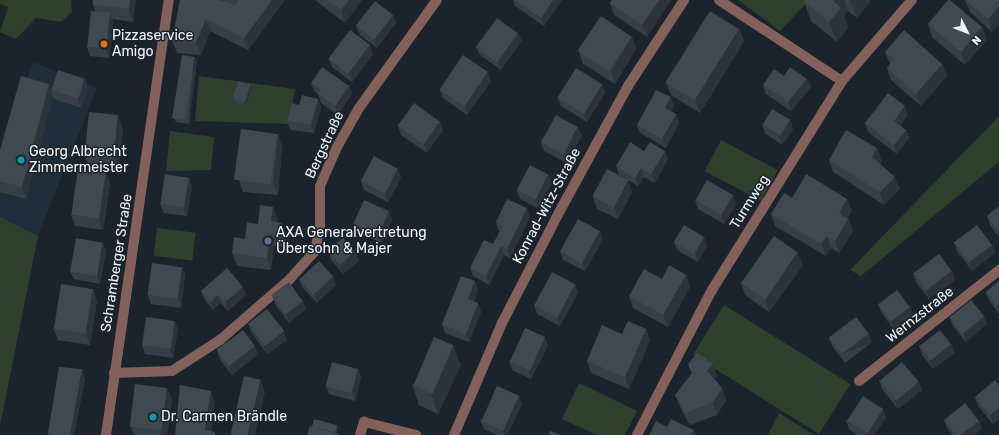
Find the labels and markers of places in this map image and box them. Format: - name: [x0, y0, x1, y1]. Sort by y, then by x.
- place label: Pizzaservice Amigo: [112, 28, 193, 60]
- marker: Pizzaservice Amigo: [99, 39, 109, 49]
- place label: Georg Albrecht Zimmermeister: [29, 144, 128, 176]
- marker: Georg Albrecht Zimmermeister: [16, 155, 26, 165]
- place label: AXA Generalvertretung Übersohn & Majer: [276, 225, 427, 258]
- marker: AXA Generalvertretung Übersohn & Majer: [263, 236, 273, 246]
- place label: Dr. Carmen Brändle: [161, 409, 287, 425]
- marker: Dr. Carmen Brändle: [148, 412, 158, 422]

